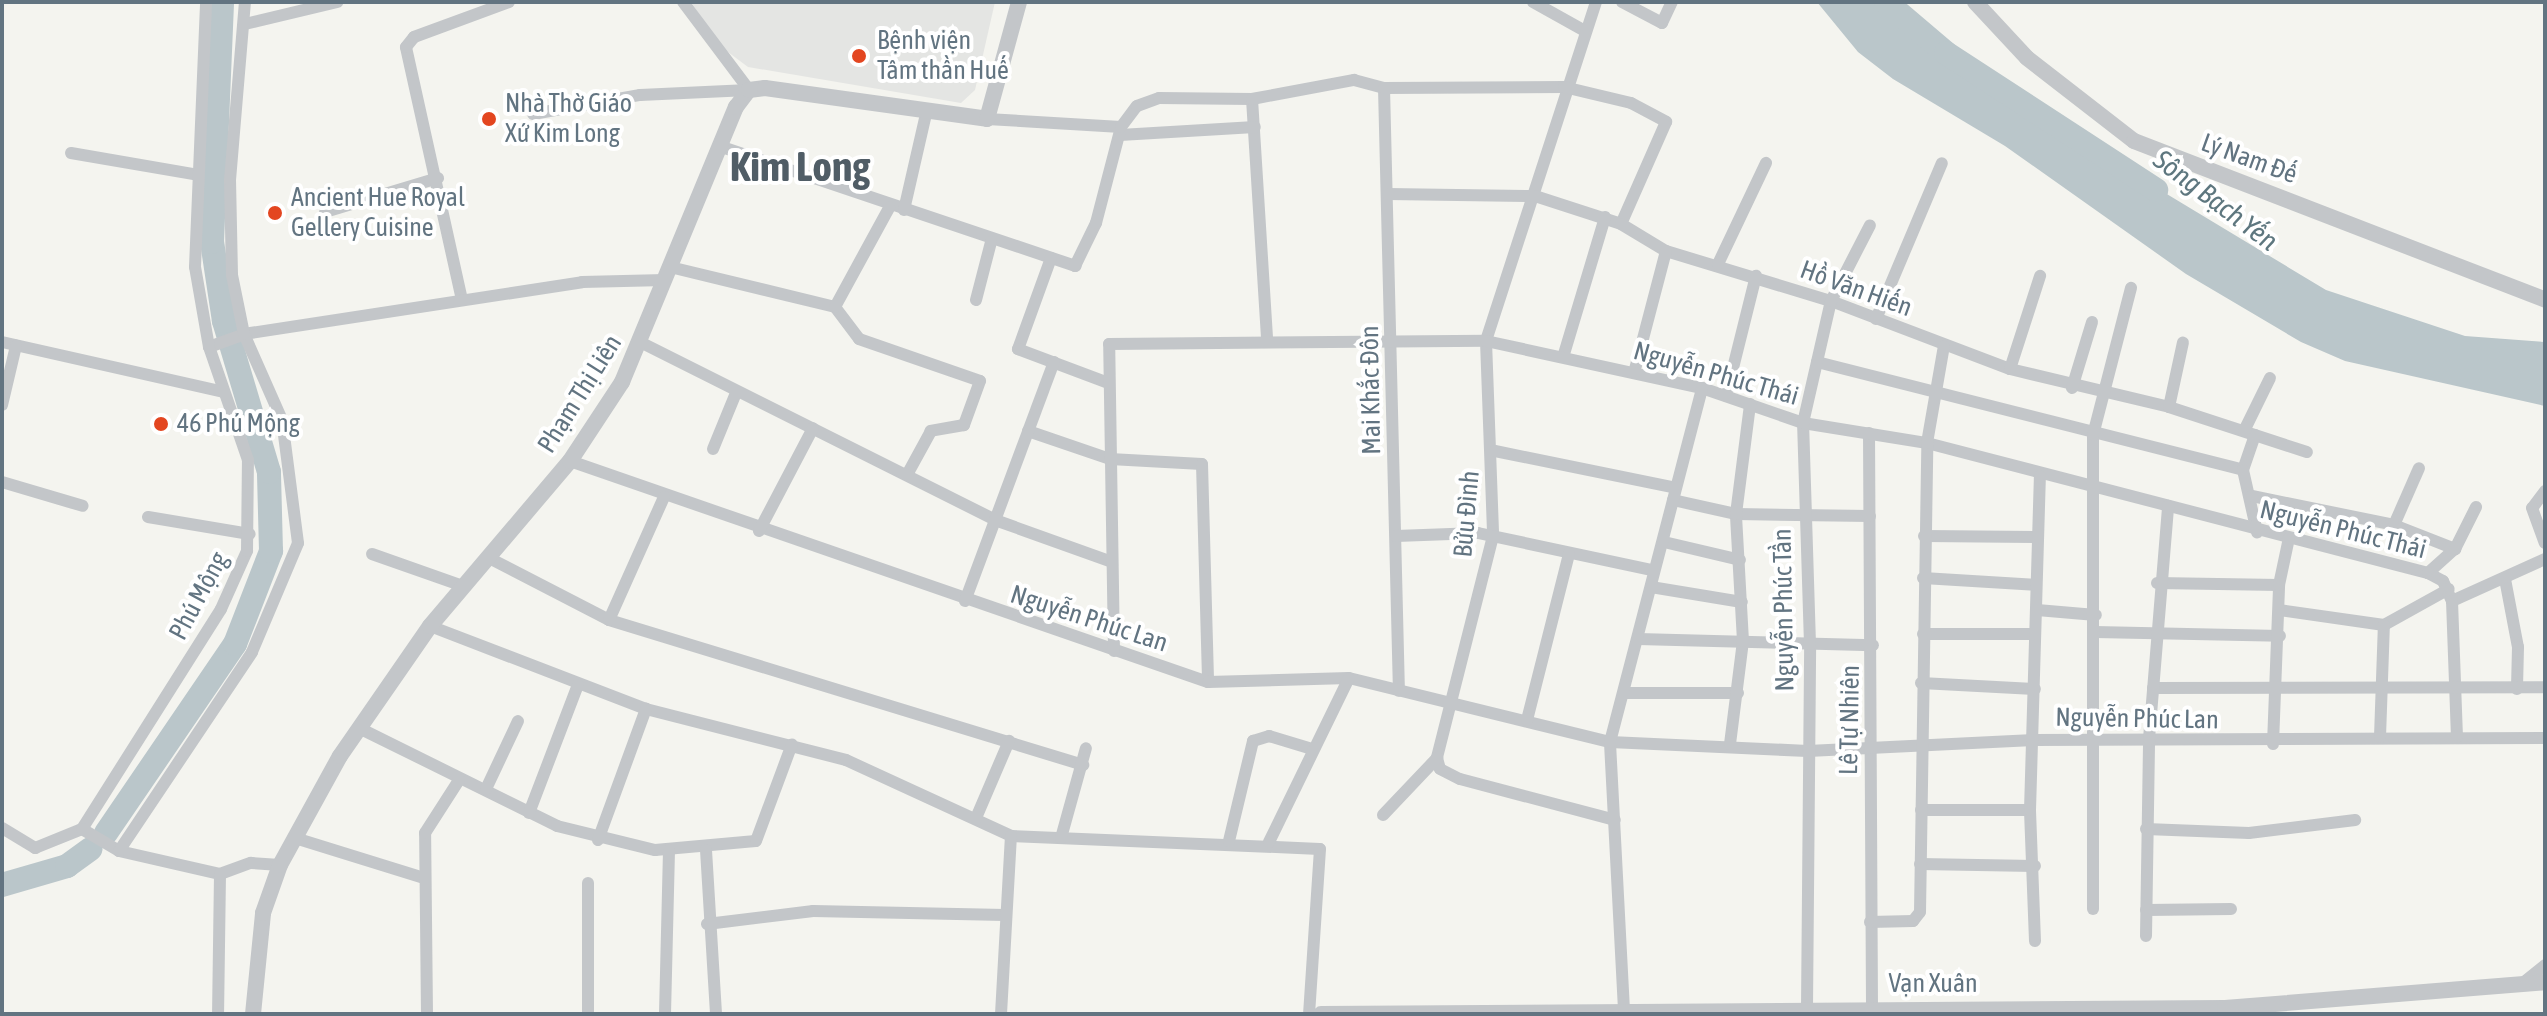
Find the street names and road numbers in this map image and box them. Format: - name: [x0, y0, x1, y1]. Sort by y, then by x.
- street label: Lý Nam Đế: [2197, 127, 2301, 191]
- street label: Hồ Văn Hiến: [1796, 254, 1916, 324]
- street label: Mai Khắc Đôn: [1354, 325, 1388, 455]
- street label: Phạm Thị Liên: [531, 329, 629, 459]
- street label: Nguyễn Phúc Thái: [1630, 336, 1802, 412]
- street label: Bửu Đình: [1448, 469, 1486, 559]
- street label: Nguyễn Phúc Thái: [2257, 494, 2429, 566]
- street label: Nguyễn Phúc Tần: [1767, 528, 1801, 692]
- street label: Phú Mộng: [163, 547, 235, 645]
- street label: Nguyễn Phúc Lan: [1006, 579, 1172, 659]
- street label: Lê Tự Nhiên: [1833, 665, 1867, 775]
- street label: Nguyễn Phúc Lan: [2055, 702, 2219, 736]
- street label: Vạn Xuân: [1888, 968, 1978, 1000]

